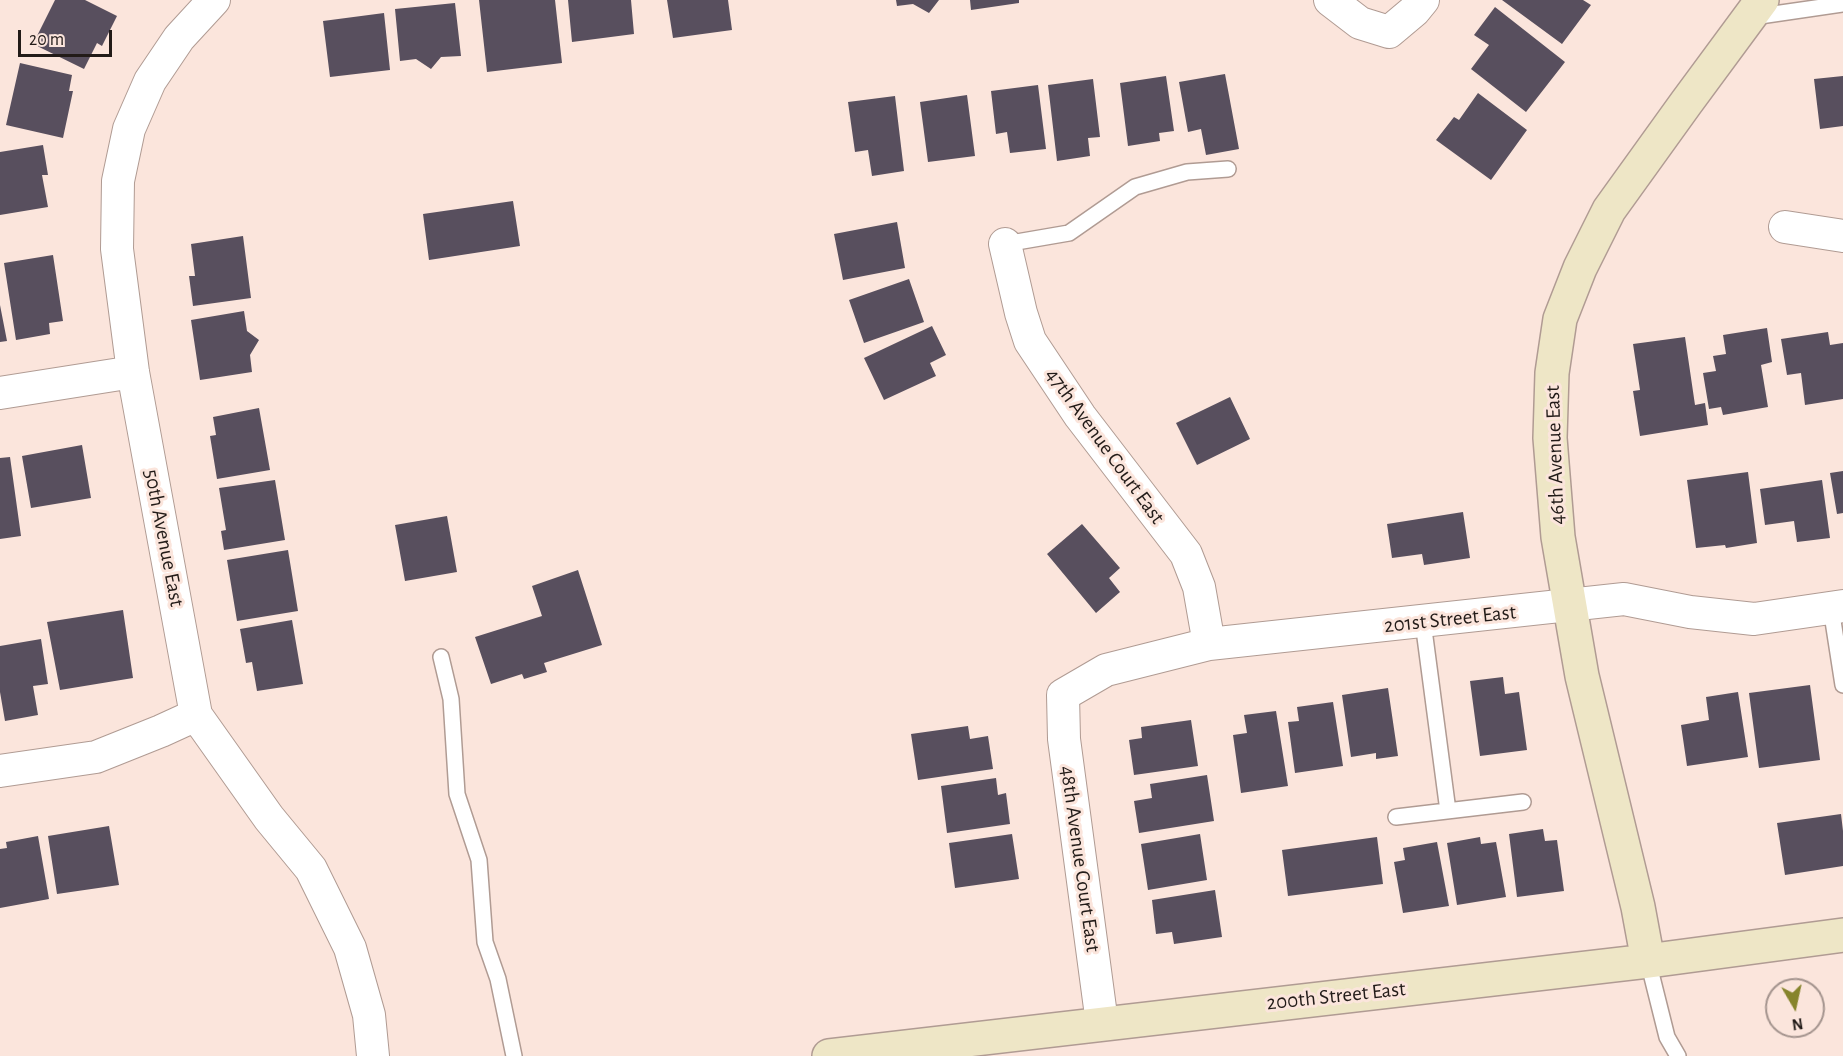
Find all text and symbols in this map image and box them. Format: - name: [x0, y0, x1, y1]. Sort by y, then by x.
- scale bar: [21, 18, 116, 56]
- text: 20 m: [29, 31, 64, 49]
- street label: 47th Avenue Court East: [1040, 363, 1170, 529]
- street label: 46th Avenue East: [1540, 385, 1570, 525]
- street label: 50th Avenue East: [138, 467, 190, 609]
- street label: 201st Street East: [1383, 600, 1517, 638]
- street label: 48th Avenue Court East: [1054, 764, 1106, 954]
- street label: 200th Street East: [1265, 976, 1407, 1016]
- north arrow: [1765, 978, 1825, 1038]
- text: N: [1791, 1015, 1804, 1033]

